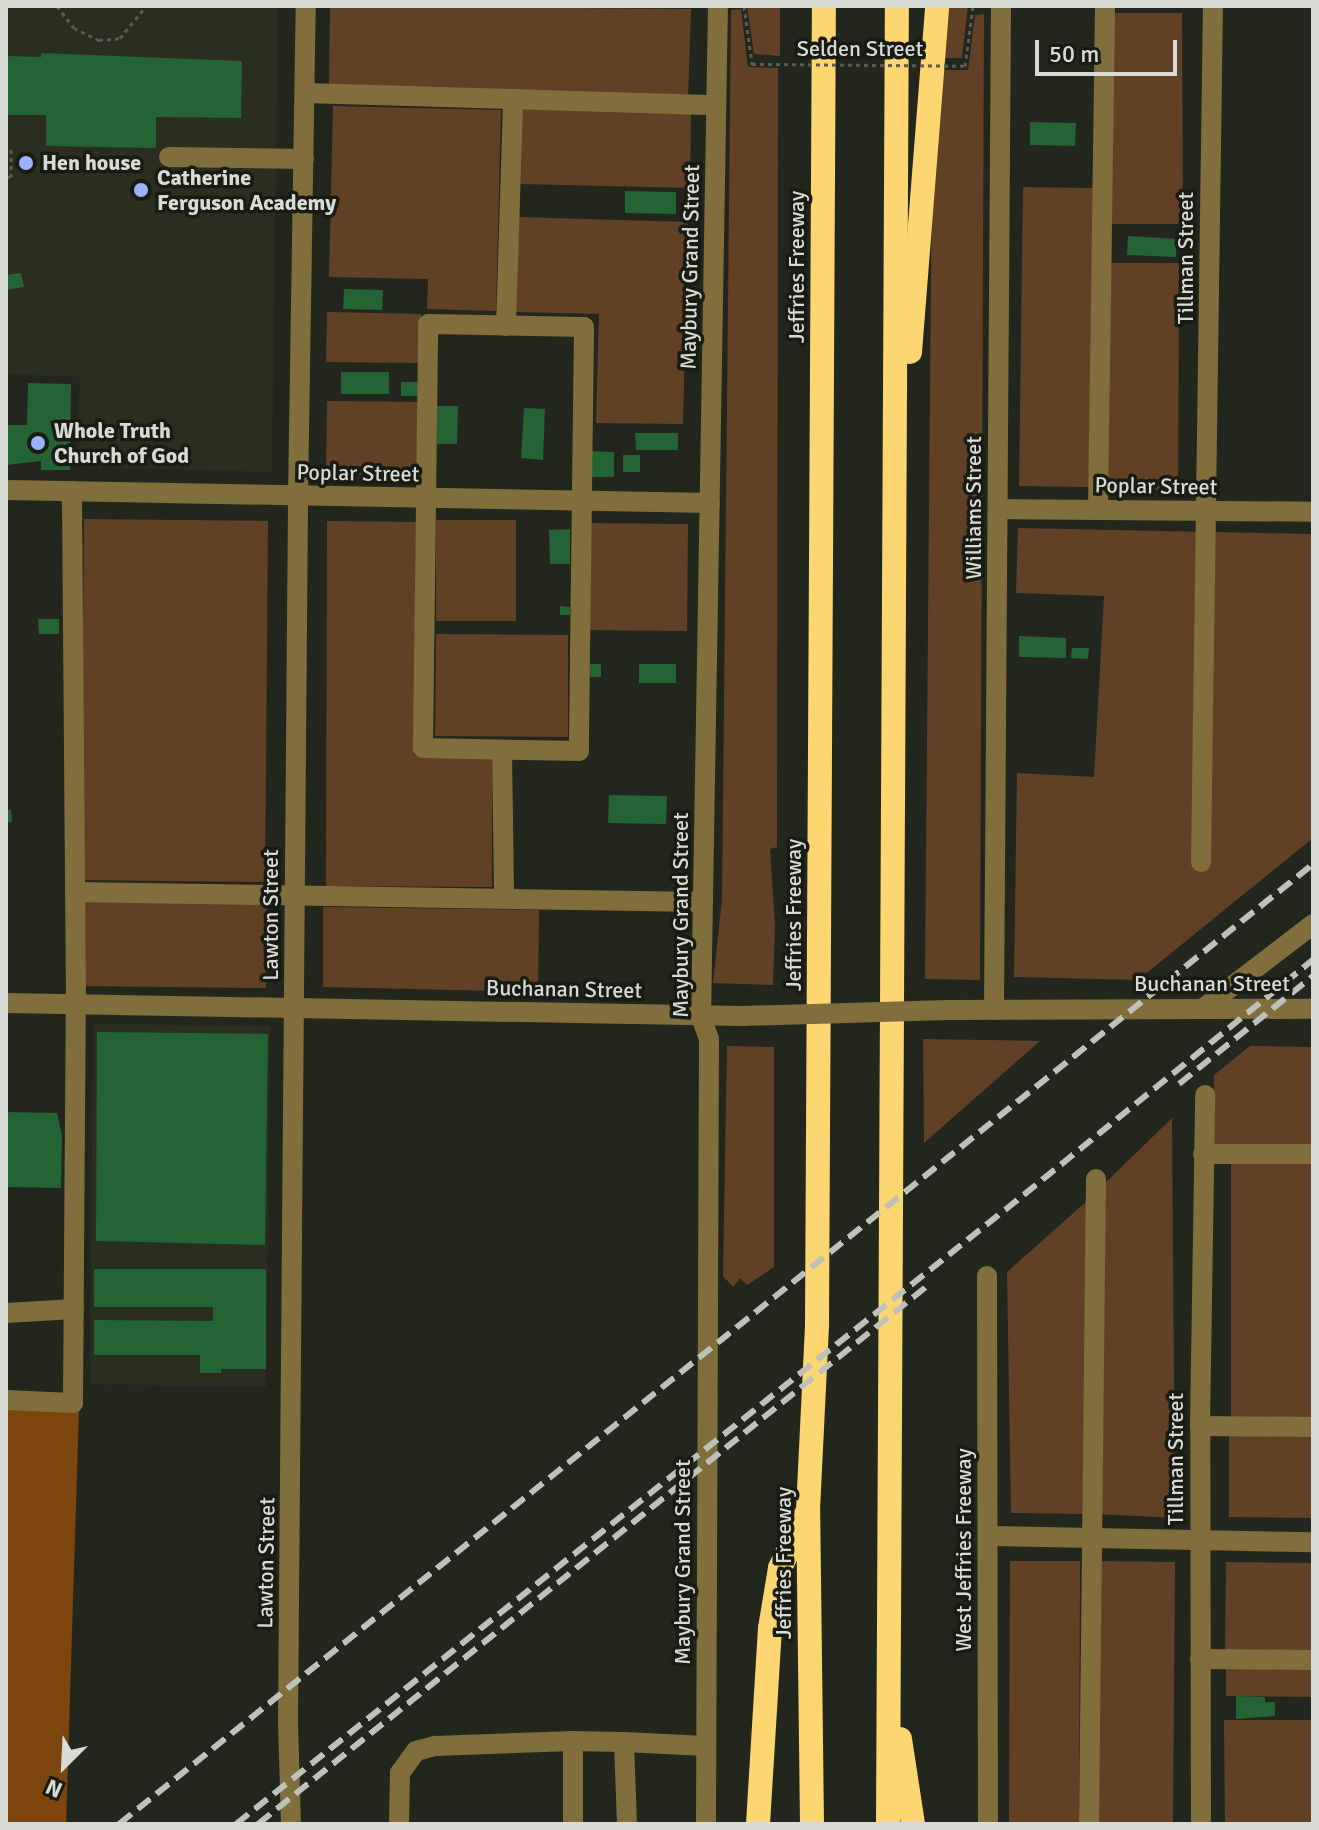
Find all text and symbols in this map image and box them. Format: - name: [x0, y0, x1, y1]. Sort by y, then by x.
- scale bar: [1039, 24, 1181, 74]
- street label: Selden Street: [797, 36, 923, 62]
- text: 50 m: [1049, 39, 1099, 69]
- place label: Hen house: [42, 150, 141, 176]
- marker: Hen house: [17, 154, 35, 172]
- place label: Catherine Ferguson Academy: [157, 164, 336, 216]
- street label: Maybury Grand Street: [675, 164, 705, 370]
- marker: Catherine Ferguson Academy: [132, 181, 150, 199]
- street label: Jeffries Freeway: [784, 191, 810, 343]
- street label: Tillman Street: [1173, 192, 1199, 324]
- place label: Whole Truth Church of God: [54, 417, 189, 468]
- marker: Whole Truth Church of God: [29, 434, 47, 452]
- street label: Williams Street: [961, 436, 987, 580]
- street label: Poplar Street: [296, 459, 420, 487]
- street label: Poplar Street: [1094, 472, 1218, 500]
- street label: Maybury Grand Street: [668, 812, 694, 1018]
- street label: Jeffries Freeway: [781, 839, 807, 991]
- street label: Lawton Street: [258, 849, 284, 981]
- street label: Buchanan Street: [1134, 971, 1290, 997]
- street label: Buchanan Street: [486, 974, 642, 1004]
- street label: Tillman Street: [1163, 1393, 1189, 1525]
- street label: West Jeffries Freeway: [951, 1448, 977, 1652]
- street label: Maybury Grand Street: [670, 1459, 696, 1665]
- street label: Jeffries Freeway: [771, 1487, 797, 1639]
- street label: Lawton Street: [252, 1497, 280, 1629]
- north arrow: [24, 1726, 104, 1806]
- text: N: [42, 1773, 67, 1804]

